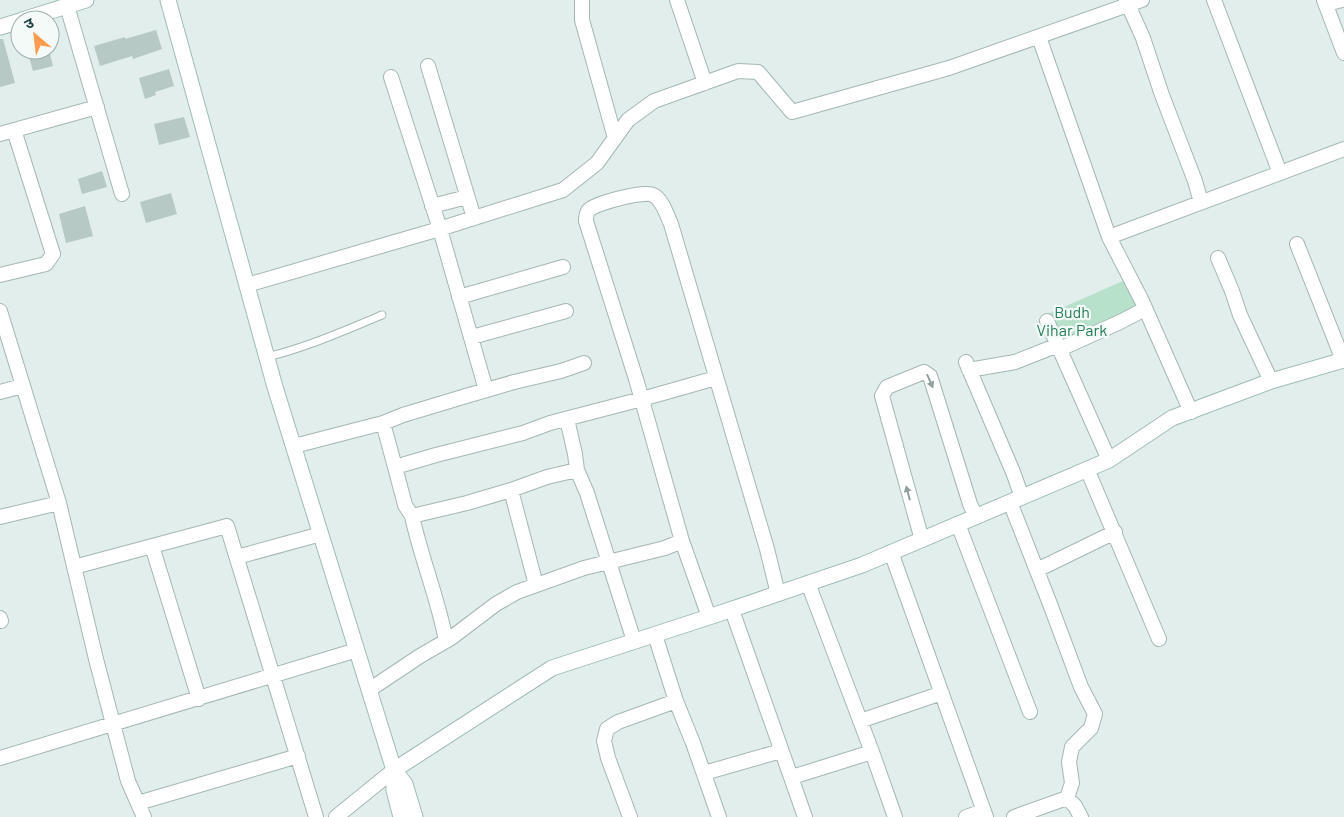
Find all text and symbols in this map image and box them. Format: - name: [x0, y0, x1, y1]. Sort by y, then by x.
- north arrow: [10, 10, 60, 60]
- text: उ: [21, 13, 37, 33]
- park label: Budh Vihar Park: [1037, 302, 1107, 339]
- one-way arrow: [927, 374, 935, 388]
- one-way arrow: [904, 485, 912, 500]

